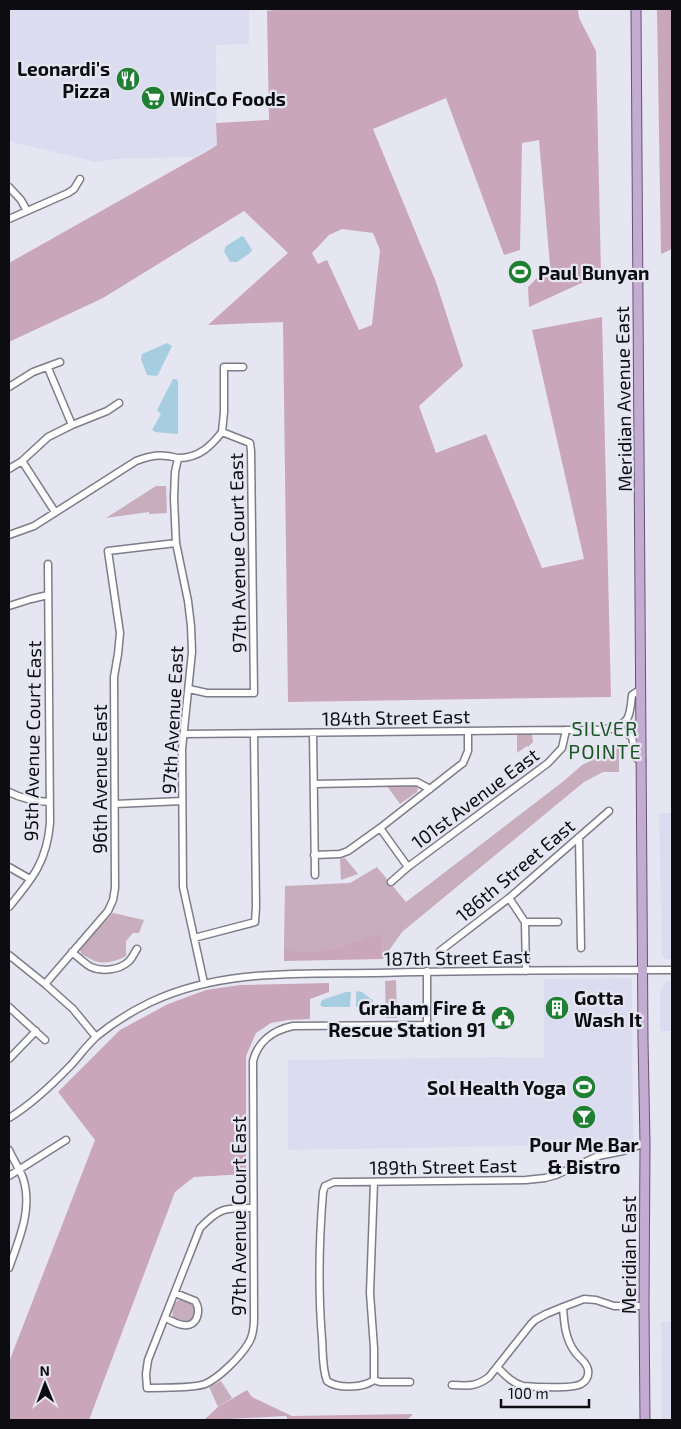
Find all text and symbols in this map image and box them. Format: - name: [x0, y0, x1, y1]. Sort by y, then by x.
- place label: Leonardi's Pizza: [17, 57, 110, 102]
- restaurant icon: Leonardi's Pizza: [115, 66, 141, 92]
- supermarket icon: WinCo Foods: [140, 85, 166, 111]
- place label: WinCo Foods: [170, 87, 286, 110]
- sports icon: Paul Bunyan: [507, 259, 533, 285]
- place label: Paul Bunyan: [538, 261, 649, 285]
- street label: Meridian Avenue East: [610, 306, 636, 492]
- street label: 97th Avenue Court East: [224, 453, 250, 653]
- street label: 95th Avenue Court East: [19, 641, 45, 841]
- street label: 97th Avenue East: [157, 645, 187, 795]
- street label: 96th Avenue East: [88, 704, 111, 854]
- street label: 184th Street East: [322, 704, 470, 730]
- district label: SILVER POINTE: [568, 716, 642, 763]
- street label: 101st Avenue East: [407, 743, 543, 853]
- street label: 186th Street East: [451, 814, 579, 926]
- street label: 187th Street East: [384, 944, 530, 970]
- place label: Gotta Wash It: [574, 986, 642, 1031]
- building icon: Gotta Wash It: [544, 995, 570, 1021]
- place label: Graham Fire & Rescue Station 91: [328, 996, 486, 1041]
- public building icon: Graham Fire & Rescue Station 91: [490, 1005, 516, 1031]
- sports icon: Sol Health Yoga: [571, 1074, 597, 1100]
- place label: Sol Health Yoga: [427, 1076, 566, 1099]
- bar icon: Pour Me Bar & Bistro: [571, 1104, 597, 1130]
- street label: 97th Avenue Court East: [227, 1116, 250, 1316]
- place label: Pour Me Bar & Bistro: [529, 1133, 639, 1178]
- street label: 189th Street East: [369, 1153, 517, 1179]
- street label: Meridian East: [617, 1196, 640, 1314]
- north arrow: [20, 1359, 70, 1409]
- text: N: [40, 1362, 50, 1379]
- scale bar: [501, 1376, 588, 1408]
- text: 100 m: [508, 1384, 549, 1402]

